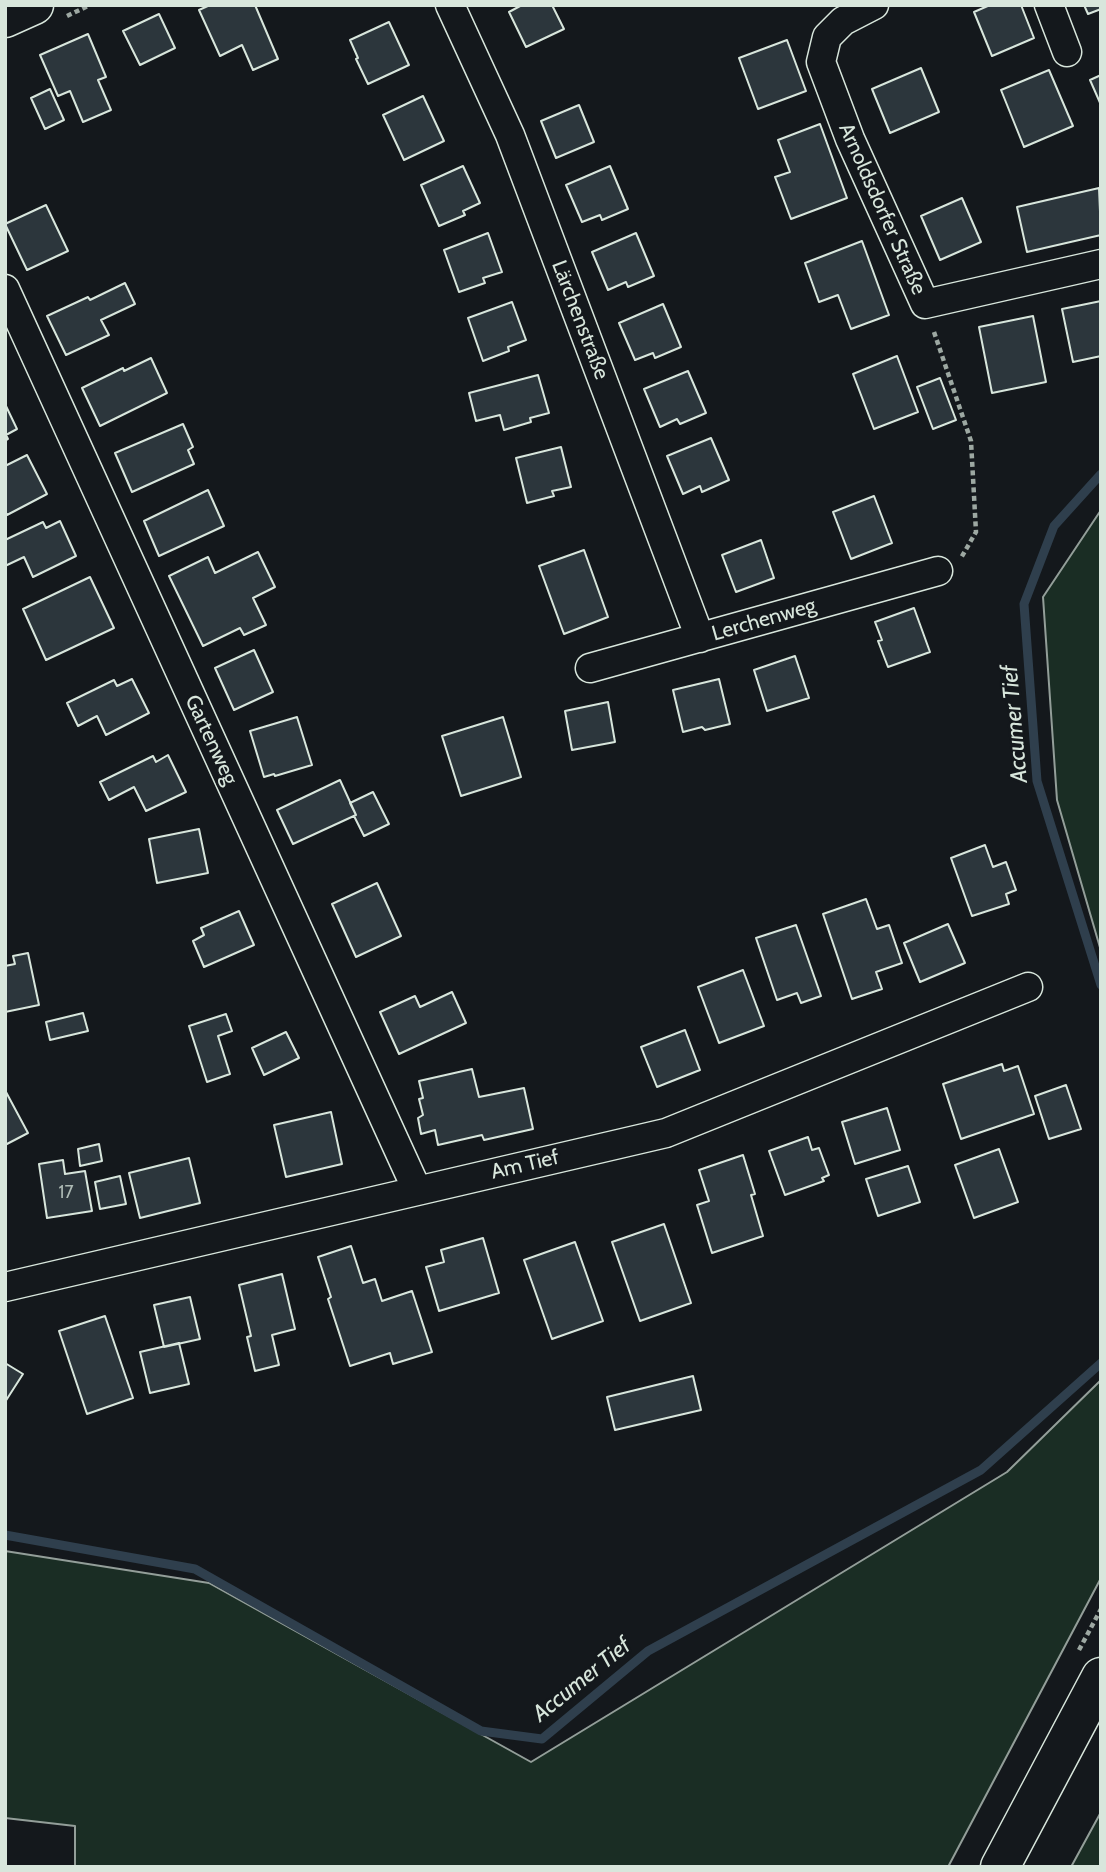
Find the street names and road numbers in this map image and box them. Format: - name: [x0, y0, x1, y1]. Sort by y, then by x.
- street label: Arnoldsdorfer Straße: [833, 119, 931, 299]
- street label: Lärchenstraße: [546, 257, 614, 383]
- street label: Lerchenweg: [709, 593, 819, 647]
- street label: Gartenweg: [179, 691, 243, 789]
- street label: Am Tief: [488, 1145, 562, 1185]

